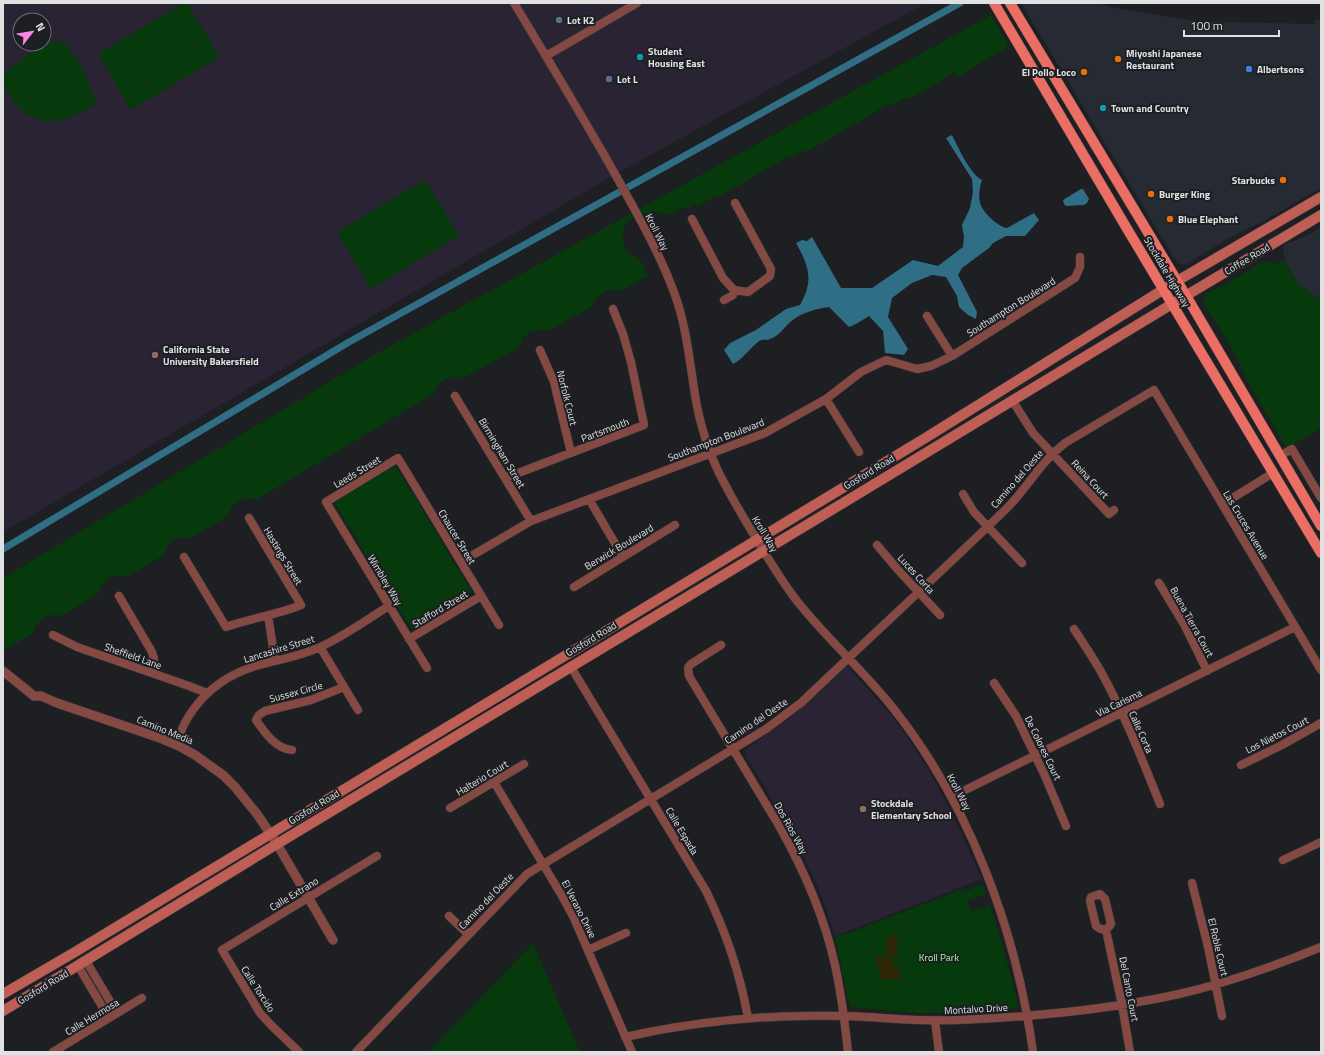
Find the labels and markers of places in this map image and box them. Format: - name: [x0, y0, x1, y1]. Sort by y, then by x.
- place label: Lot K2: [567, 13, 594, 28]
- marker: Lot K2: [554, 15, 564, 25]
- place label: Student Housing East: [648, 44, 705, 71]
- place label: Miyoshi Japanese Restaurant: [1126, 46, 1202, 73]
- marker: Student Housing East: [635, 52, 645, 62]
- marker: Miyoshi Japanese Restaurant: [1113, 54, 1123, 64]
- place label: Albertsons: [1257, 62, 1304, 77]
- marker: Albertsons: [1244, 64, 1254, 74]
- place label: El Pollo Loco: [1022, 65, 1076, 80]
- marker: El Pollo Loco: [1079, 67, 1089, 77]
- place label: Lot L: [617, 72, 638, 87]
- marker: Lot L: [604, 74, 614, 84]
- place label: Town and Country: [1111, 101, 1189, 116]
- marker: Town and Country: [1098, 103, 1108, 113]
- place label: Starbucks: [1232, 173, 1275, 188]
- marker: Starbucks: [1278, 175, 1288, 185]
- place label: Burger King: [1159, 187, 1211, 202]
- marker: Burger King: [1146, 189, 1156, 199]
- place label: Blue Elephant: [1178, 212, 1239, 227]
- marker: Blue Elephant: [1165, 214, 1175, 224]
- place label: California State University Bakersfield: [163, 342, 259, 369]
- marker: California State University Bakersfield: [150, 350, 160, 360]
- place label: Stockdale Elementary School: [871, 796, 952, 823]
- marker: Stockdale Elementary School: [858, 804, 868, 814]

